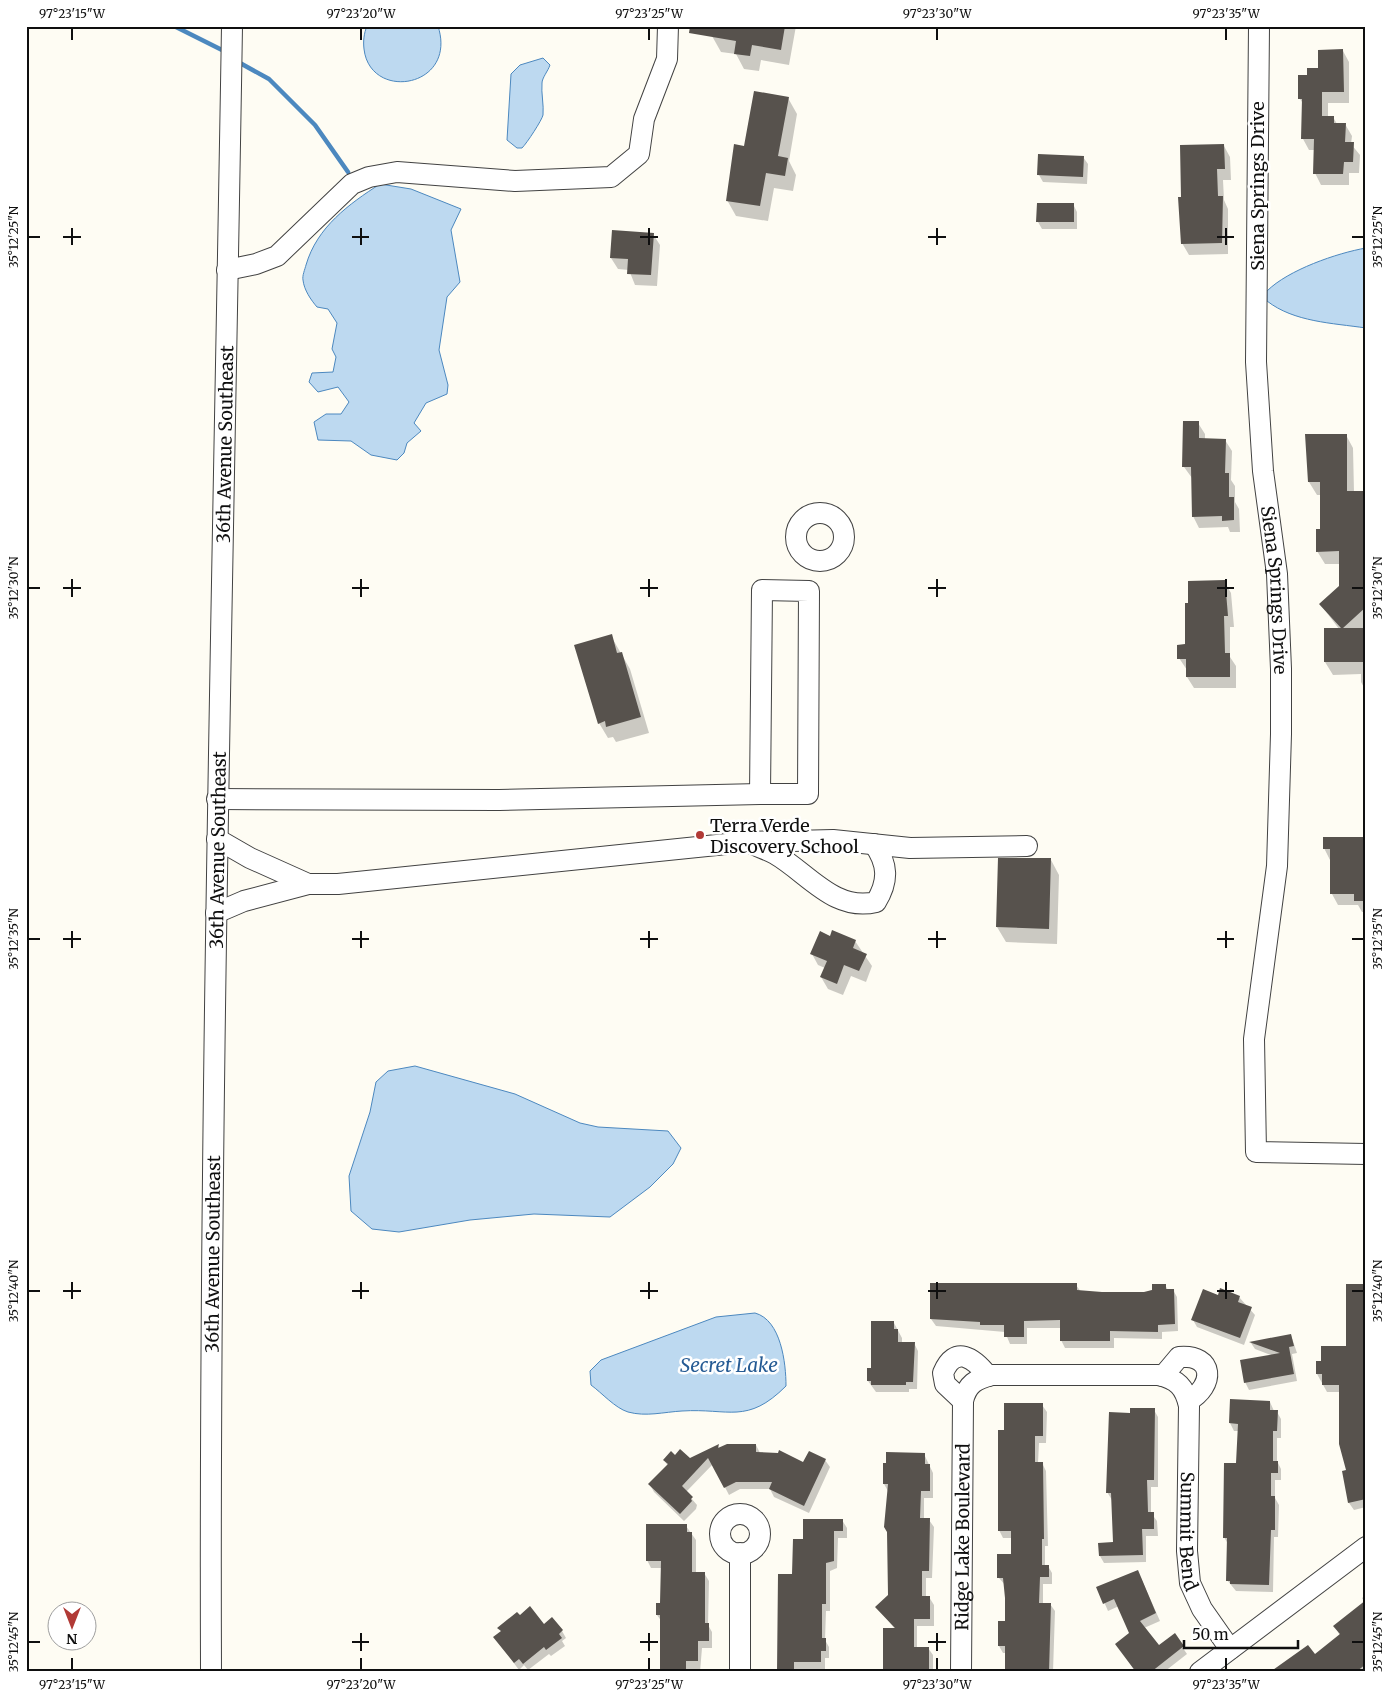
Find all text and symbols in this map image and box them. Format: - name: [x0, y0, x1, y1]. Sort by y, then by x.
- text: 97°23'15"W: [39, 6, 106, 21]
- text: 97°23'20"W: [327, 6, 396, 21]
- text: 97°23'25"W: [615, 6, 684, 21]
- text: 97°23'30"W: [903, 6, 972, 21]
- text: 97°23'35"W: [1192, 6, 1261, 21]
- street label: Siena Springs Drive: [1246, 101, 1269, 271]
- text: 35°12'25"N: [6, 205, 21, 268]
- text: 35°12'25"N: [1370, 205, 1385, 268]
- street label: 36th Avenue Southeast: [211, 345, 238, 543]
- street label: Siena Springs Drive: [1256, 504, 1293, 674]
- text: 35°12'30"N: [6, 556, 21, 620]
- text: 35°12'30"N: [1370, 556, 1385, 620]
- street label: 36th Avenue Southeast: [204, 751, 230, 949]
- place label: Terra Verde Discovery School: [710, 814, 859, 858]
- marker: Terra Verde Discovery School: [694, 829, 706, 841]
- text: 35°12'35"N: [6, 907, 21, 970]
- text: 35°12'35"N: [1370, 907, 1385, 970]
- street label: 36th Avenue Southeast: [200, 1155, 225, 1353]
- text: 35°12'40"N: [6, 1259, 21, 1322]
- text: 35°12'40"N: [1370, 1259, 1385, 1322]
- water label: Secret Lake: [680, 1353, 778, 1377]
- street label: Ridge Lake Boulevard: [950, 1443, 974, 1631]
- street label: Summit Bend: [1175, 1471, 1204, 1595]
- north arrow: [48, 1600, 98, 1650]
- text: 35°12'45"N: [6, 1611, 21, 1672]
- text: 35°12'45"N: [1370, 1611, 1385, 1672]
- scale bar: [1184, 1618, 1298, 1650]
- text: 50 m: [1192, 1625, 1229, 1644]
- text: N: [66, 1630, 78, 1648]
- text: 97°23'15"W: [39, 1677, 106, 1692]
- text: 97°23'20"W: [327, 1677, 396, 1692]
- text: 97°23'25"W: [615, 1677, 684, 1692]
- text: 97°23'30"W: [903, 1677, 972, 1692]
- text: 97°23'35"W: [1192, 1677, 1261, 1692]

